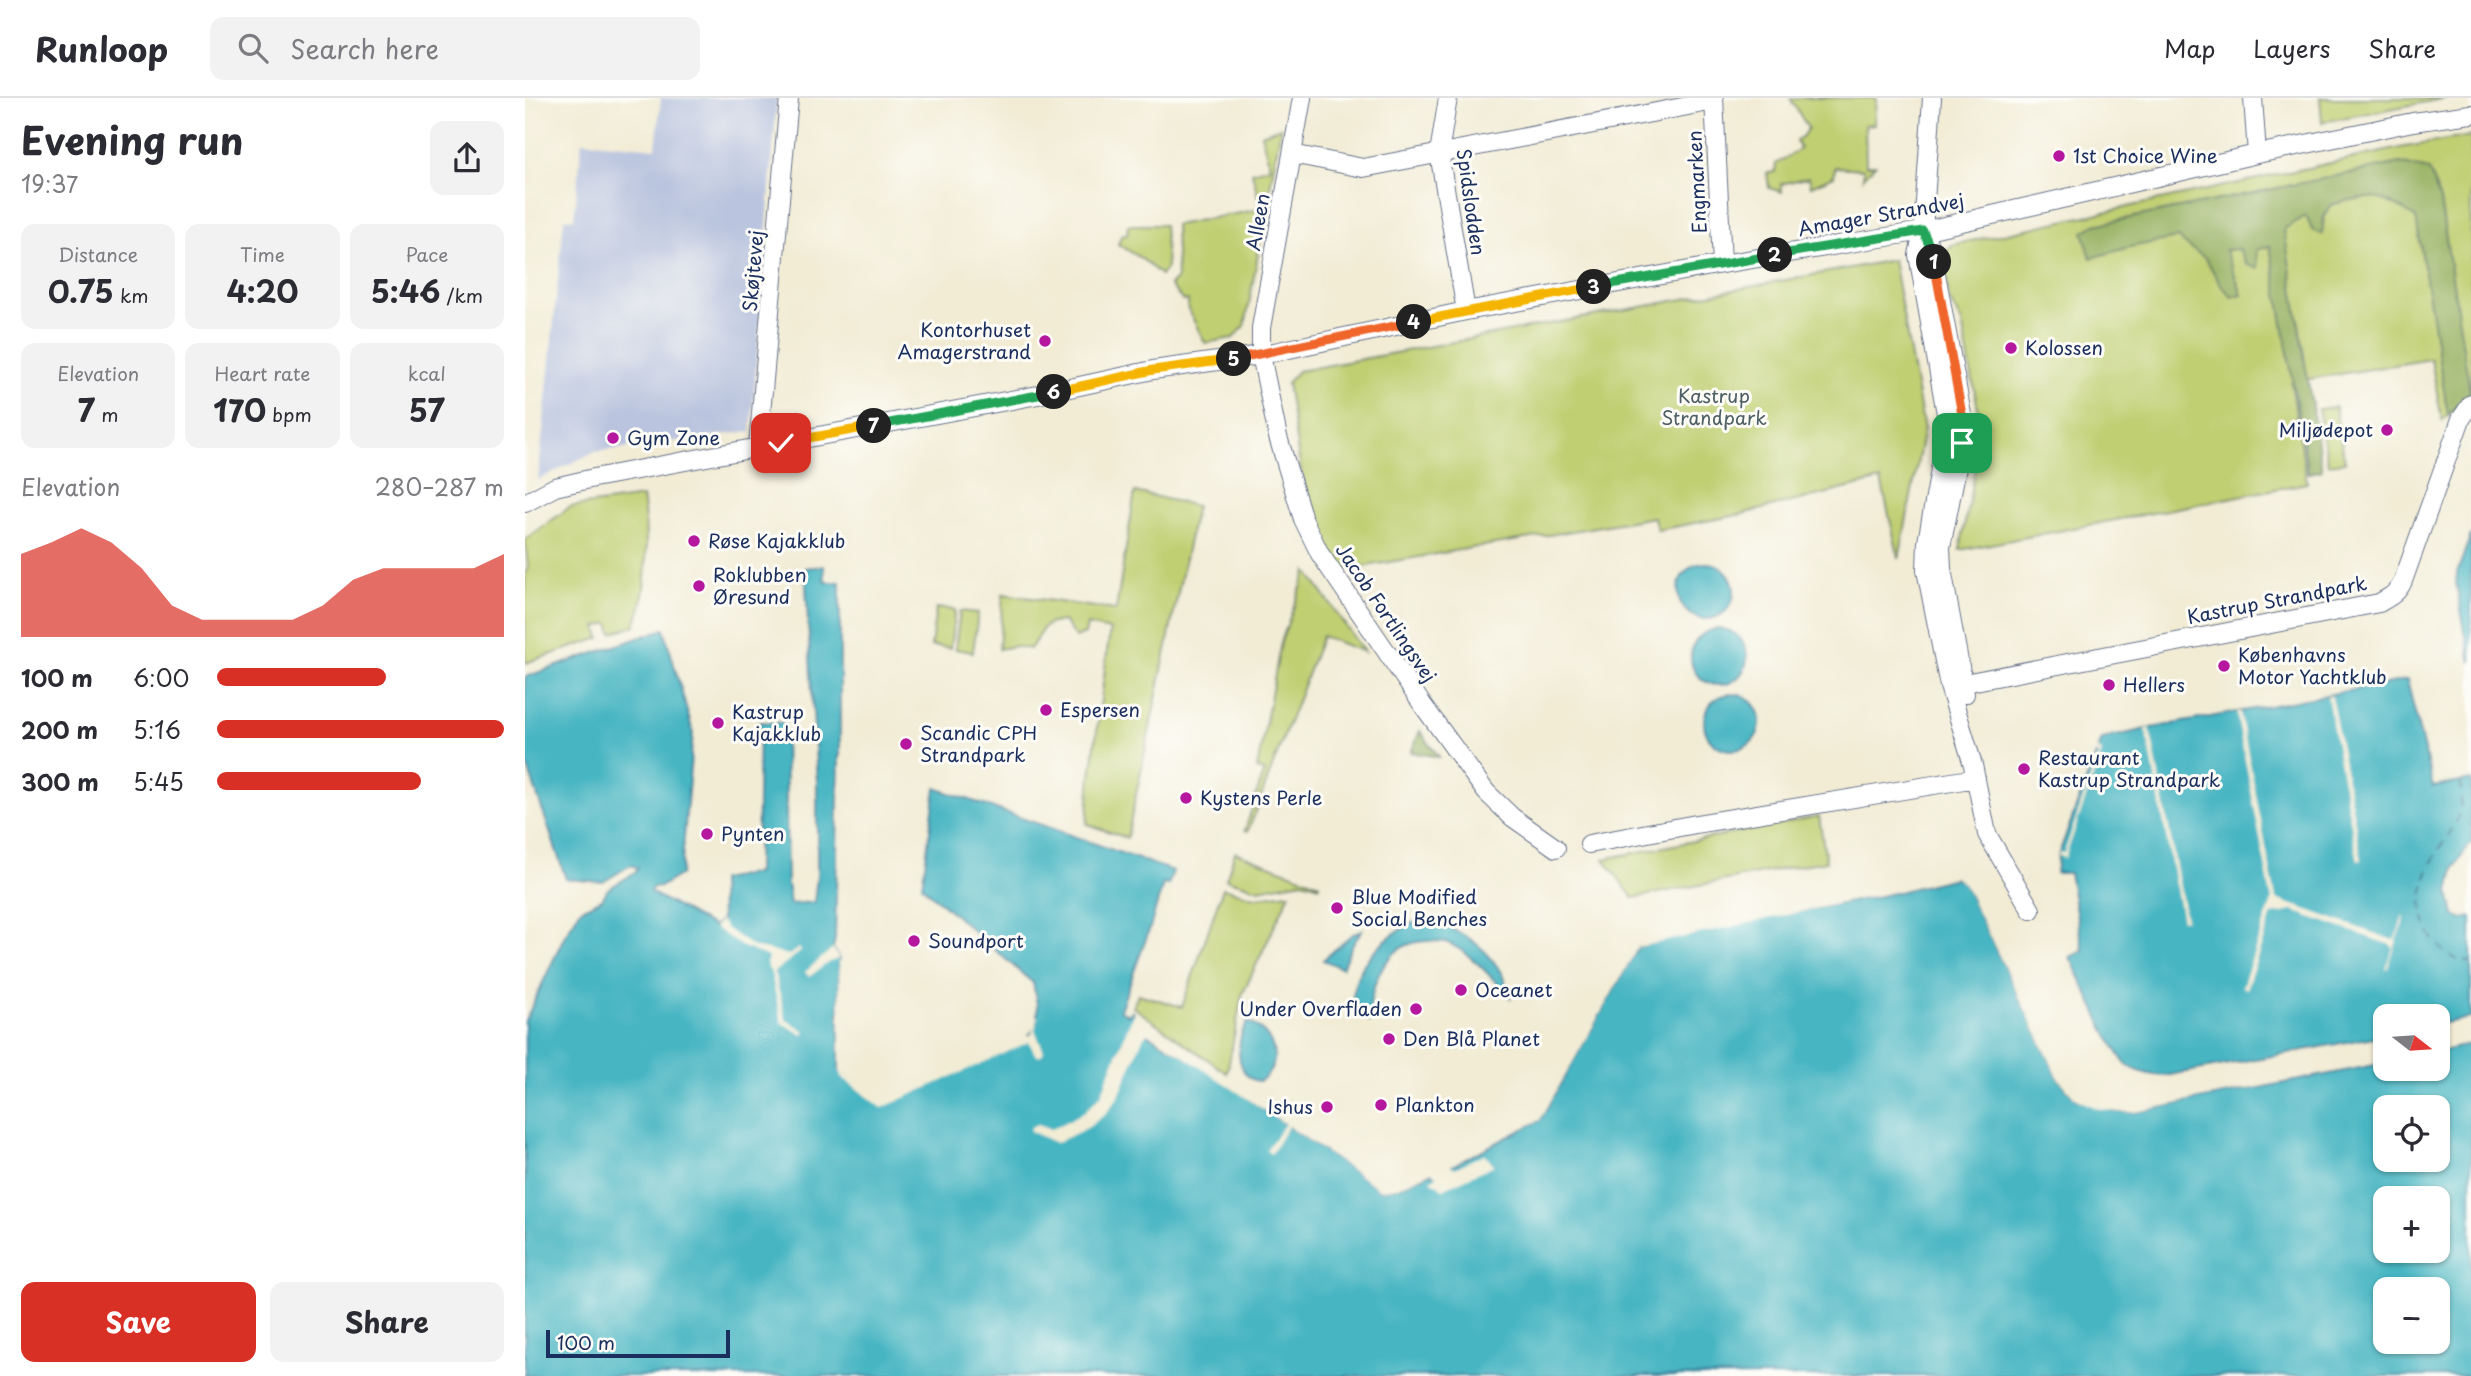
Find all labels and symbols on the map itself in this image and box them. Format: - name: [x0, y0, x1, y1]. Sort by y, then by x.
- street label: Engmarken: [1679, 130, 1713, 234]
- place label: 1st Choice Wine: [2073, 141, 2218, 169]
- street label: Spidslodden: [1451, 147, 1493, 257]
- marker: 1st Choice Wine: [2051, 148, 2067, 164]
- street label: Amager Strandvej: [1796, 186, 1966, 242]
- street label: Alleen: [1238, 191, 1276, 253]
- street label: Skøjtevej: [735, 229, 770, 313]
- pin: 2: [1757, 238, 1793, 272]
- pin: 1: [1917, 244, 1951, 280]
- pin: 3: [1577, 270, 1611, 304]
- pin: 4: [1397, 304, 1431, 340]
- place label: Kontorhuset Amagerstrand: [897, 315, 1031, 365]
- marker: Kontorhuset Amagerstrand: [1037, 333, 1053, 349]
- place label: Kolossen: [2025, 333, 2103, 361]
- marker: Kolossen: [2003, 340, 2019, 356]
- pin: 5: [1217, 342, 1251, 376]
- pin: 6: [1037, 374, 1071, 410]
- park label: Kastrup Strandpark: [1661, 381, 1767, 431]
- pin: 7: [857, 408, 891, 444]
- pin: [751, 413, 811, 473]
- pin: [1932, 413, 1992, 473]
- place label: Miljødepot: [2279, 415, 2373, 443]
- marker: Miljødepot: [2379, 422, 2395, 438]
- place label: Gym Zone: [627, 423, 720, 451]
- marker: Gym Zone: [605, 430, 621, 446]
- place label: Røse Kajakklub: [708, 526, 845, 554]
- marker: Røse Kajakklub: [686, 533, 702, 549]
- street label: Jacob Fortlingsvej: [1330, 537, 1444, 688]
- place label: Roklubben Øresund: [713, 560, 807, 610]
- street label: Kastrup Strandpark: [2185, 568, 2369, 630]
- marker: Roklubben Øresund: [691, 578, 707, 594]
- place label: Københavns Motor Yachtklub: [2238, 640, 2387, 690]
- marker: Københavns Motor Yachtklub: [2216, 658, 2232, 674]
- place label: Hellers: [2123, 670, 2185, 698]
- marker: Hellers: [2101, 677, 2117, 693]
- place label: Espersen: [1060, 695, 1140, 723]
- place label: Kastrup Kajakklub: [732, 697, 821, 747]
- marker: Espersen: [1038, 702, 1054, 718]
- marker: Kastrup Kajakklub: [710, 715, 726, 731]
- place label: Scandic CPH Strandpark: [920, 718, 1037, 768]
- marker: Scandic CPH Strandpark: [898, 736, 914, 752]
- place label: Restaurant Kastrup Strandpark: [2038, 743, 2221, 793]
- marker: Restaurant Kastrup Strandpark: [2016, 761, 2032, 777]
- place label: Kystens Perle: [1200, 783, 1322, 811]
- marker: Kystens Perle: [1178, 790, 1194, 806]
- place label: Pynten: [721, 819, 785, 847]
- marker: Pynten: [699, 826, 715, 842]
- place label: Blue Modified Social Benches: [1351, 882, 1487, 932]
- marker: Blue Modified Social Benches: [1329, 900, 1345, 916]
- place label: Soundport: [928, 926, 1024, 954]
- marker: Soundport: [906, 933, 922, 949]
- place label: Oceanet: [1475, 975, 1553, 1003]
- marker: Oceanet: [1453, 982, 1469, 998]
- place label: Under Overfladen: [1239, 994, 1402, 1022]
- marker: Under Overfladen: [1408, 1001, 1424, 1017]
- north arrow: [2373, 1004, 2450, 1082]
- place label: Den Blå Planet: [1403, 1024, 1540, 1052]
- marker: Den Blå Planet: [1381, 1031, 1397, 1047]
- place label: Plankton: [1395, 1090, 1475, 1118]
- place label: Ishus: [1267, 1092, 1313, 1120]
- marker: Plankton: [1373, 1097, 1389, 1113]
- marker: Ishus: [1319, 1099, 1335, 1115]
- scale bar: [546, 1327, 730, 1359]

